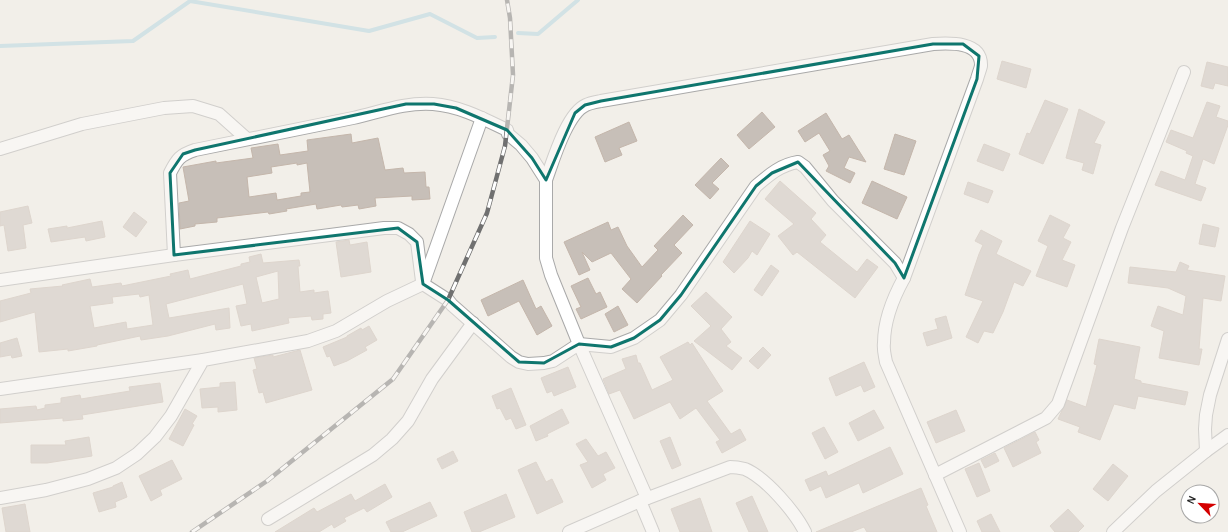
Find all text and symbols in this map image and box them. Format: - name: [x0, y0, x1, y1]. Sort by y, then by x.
- north arrow: [1180, 484, 1220, 524]
- text: N: [1184, 494, 1199, 506]

